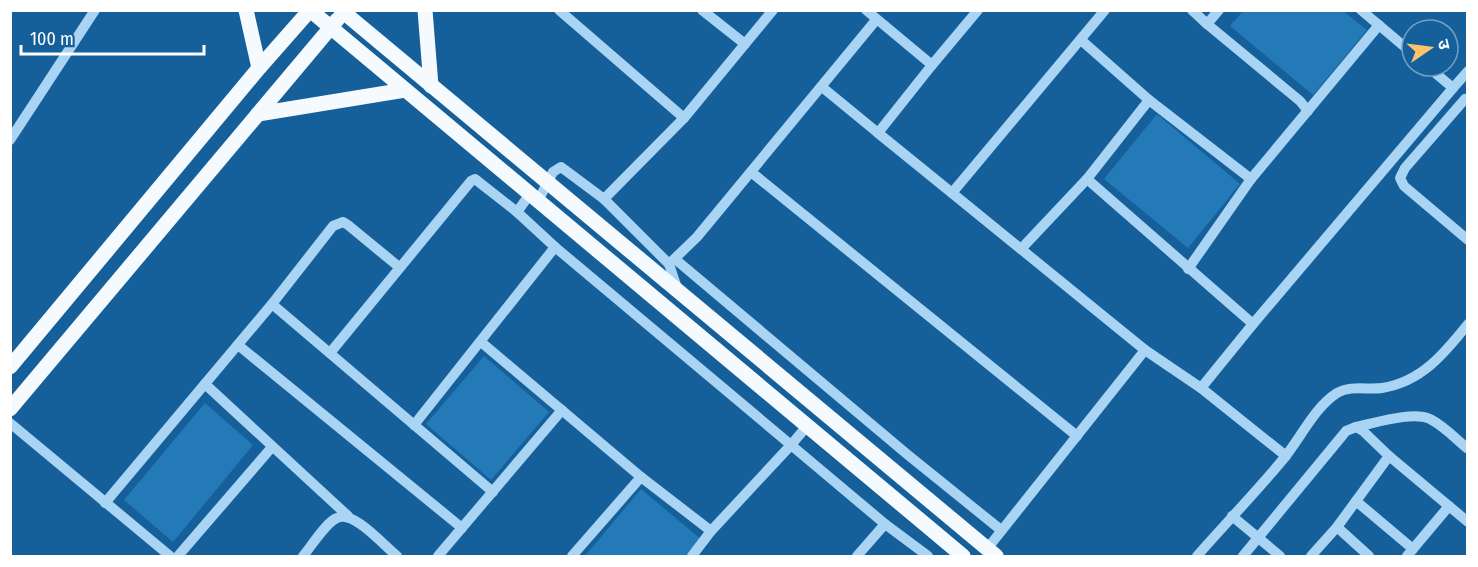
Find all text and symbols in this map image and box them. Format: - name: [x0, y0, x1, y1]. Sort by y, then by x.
- scale bar: [21, 18, 204, 56]
- north arrow: [1400, 18, 1460, 78]
- text: 100 m: [30, 28, 74, 50]
- text: उ: [1434, 38, 1455, 52]

